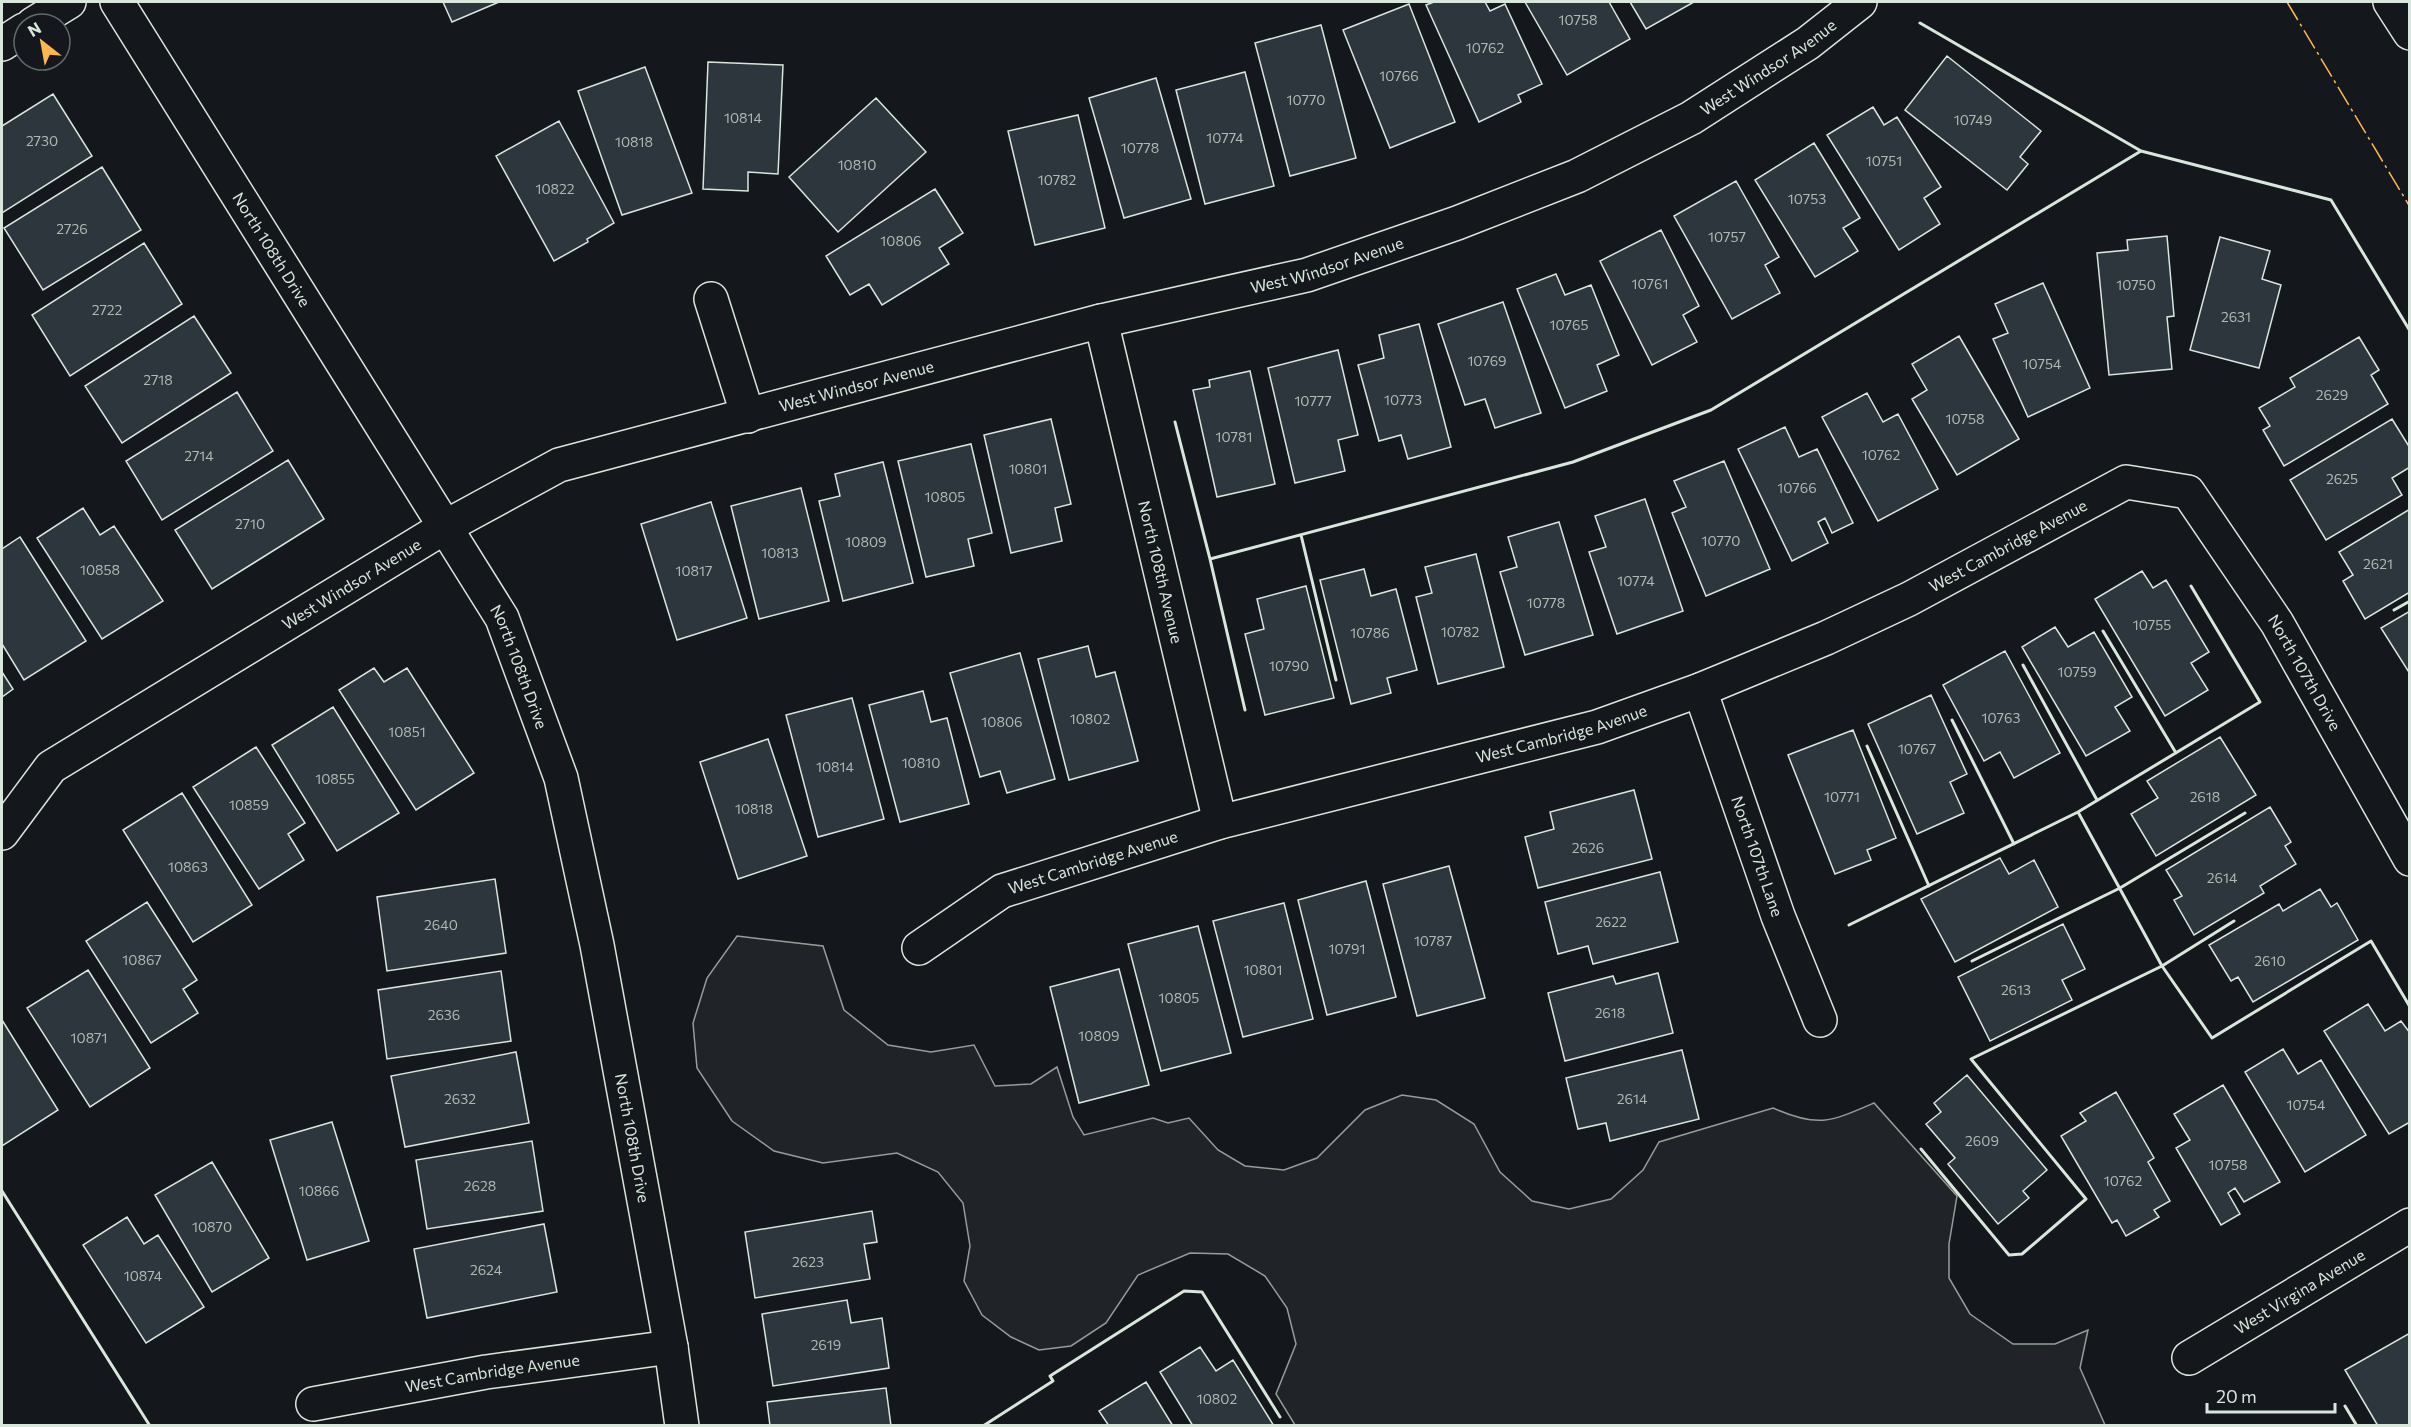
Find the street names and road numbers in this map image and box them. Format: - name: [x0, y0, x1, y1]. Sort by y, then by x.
- street label: West Windsor Avenue: [1696, 15, 1839, 119]
- street label: North 108th Drive: [229, 189, 315, 310]
- street label: West Windsor Avenue: [1248, 232, 1406, 296]
- street label: West Windsor Avenue: [777, 356, 936, 415]
- street label: West Cambridge Avenue: [1925, 495, 2090, 595]
- street label: North 108th Avenue: [1135, 499, 1187, 645]
- street label: West Windsor Avenue: [278, 534, 424, 633]
- street label: North 108th Drive: [487, 601, 552, 731]
- street label: North 107th Drive: [2265, 610, 2345, 733]
- street label: West Cambridge Avenue: [1474, 700, 1649, 766]
- street label: North 107th Lane: [1728, 793, 1788, 919]
- street label: West Cambridge Avenue: [1006, 826, 1180, 897]
- street label: North 108th Drive: [612, 1072, 654, 1204]
- street label: West Virgina Avenue: [2231, 1245, 2368, 1338]
- street label: West Cambridge Avenue: [403, 1349, 581, 1396]

